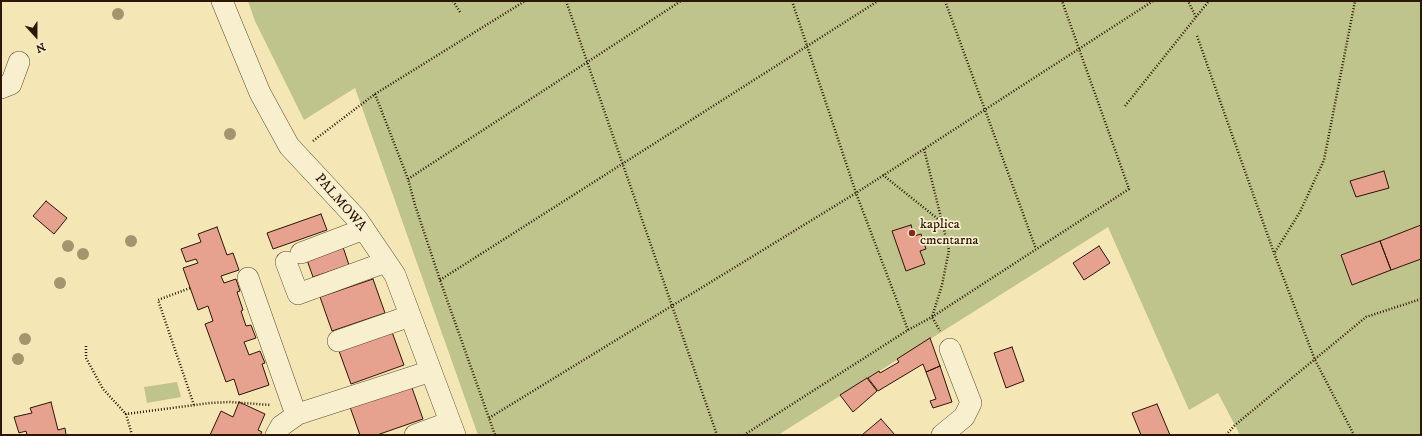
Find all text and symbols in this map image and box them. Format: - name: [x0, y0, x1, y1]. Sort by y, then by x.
- north arrow: [16, 16, 56, 56]
- text: N: [34, 39, 47, 55]
- street label: PALMOWA: [311, 171, 369, 235]
- place label: kaplica cmentarna: [920, 217, 978, 250]
- marker: kaplica cmentarna: [907, 228, 917, 238]

